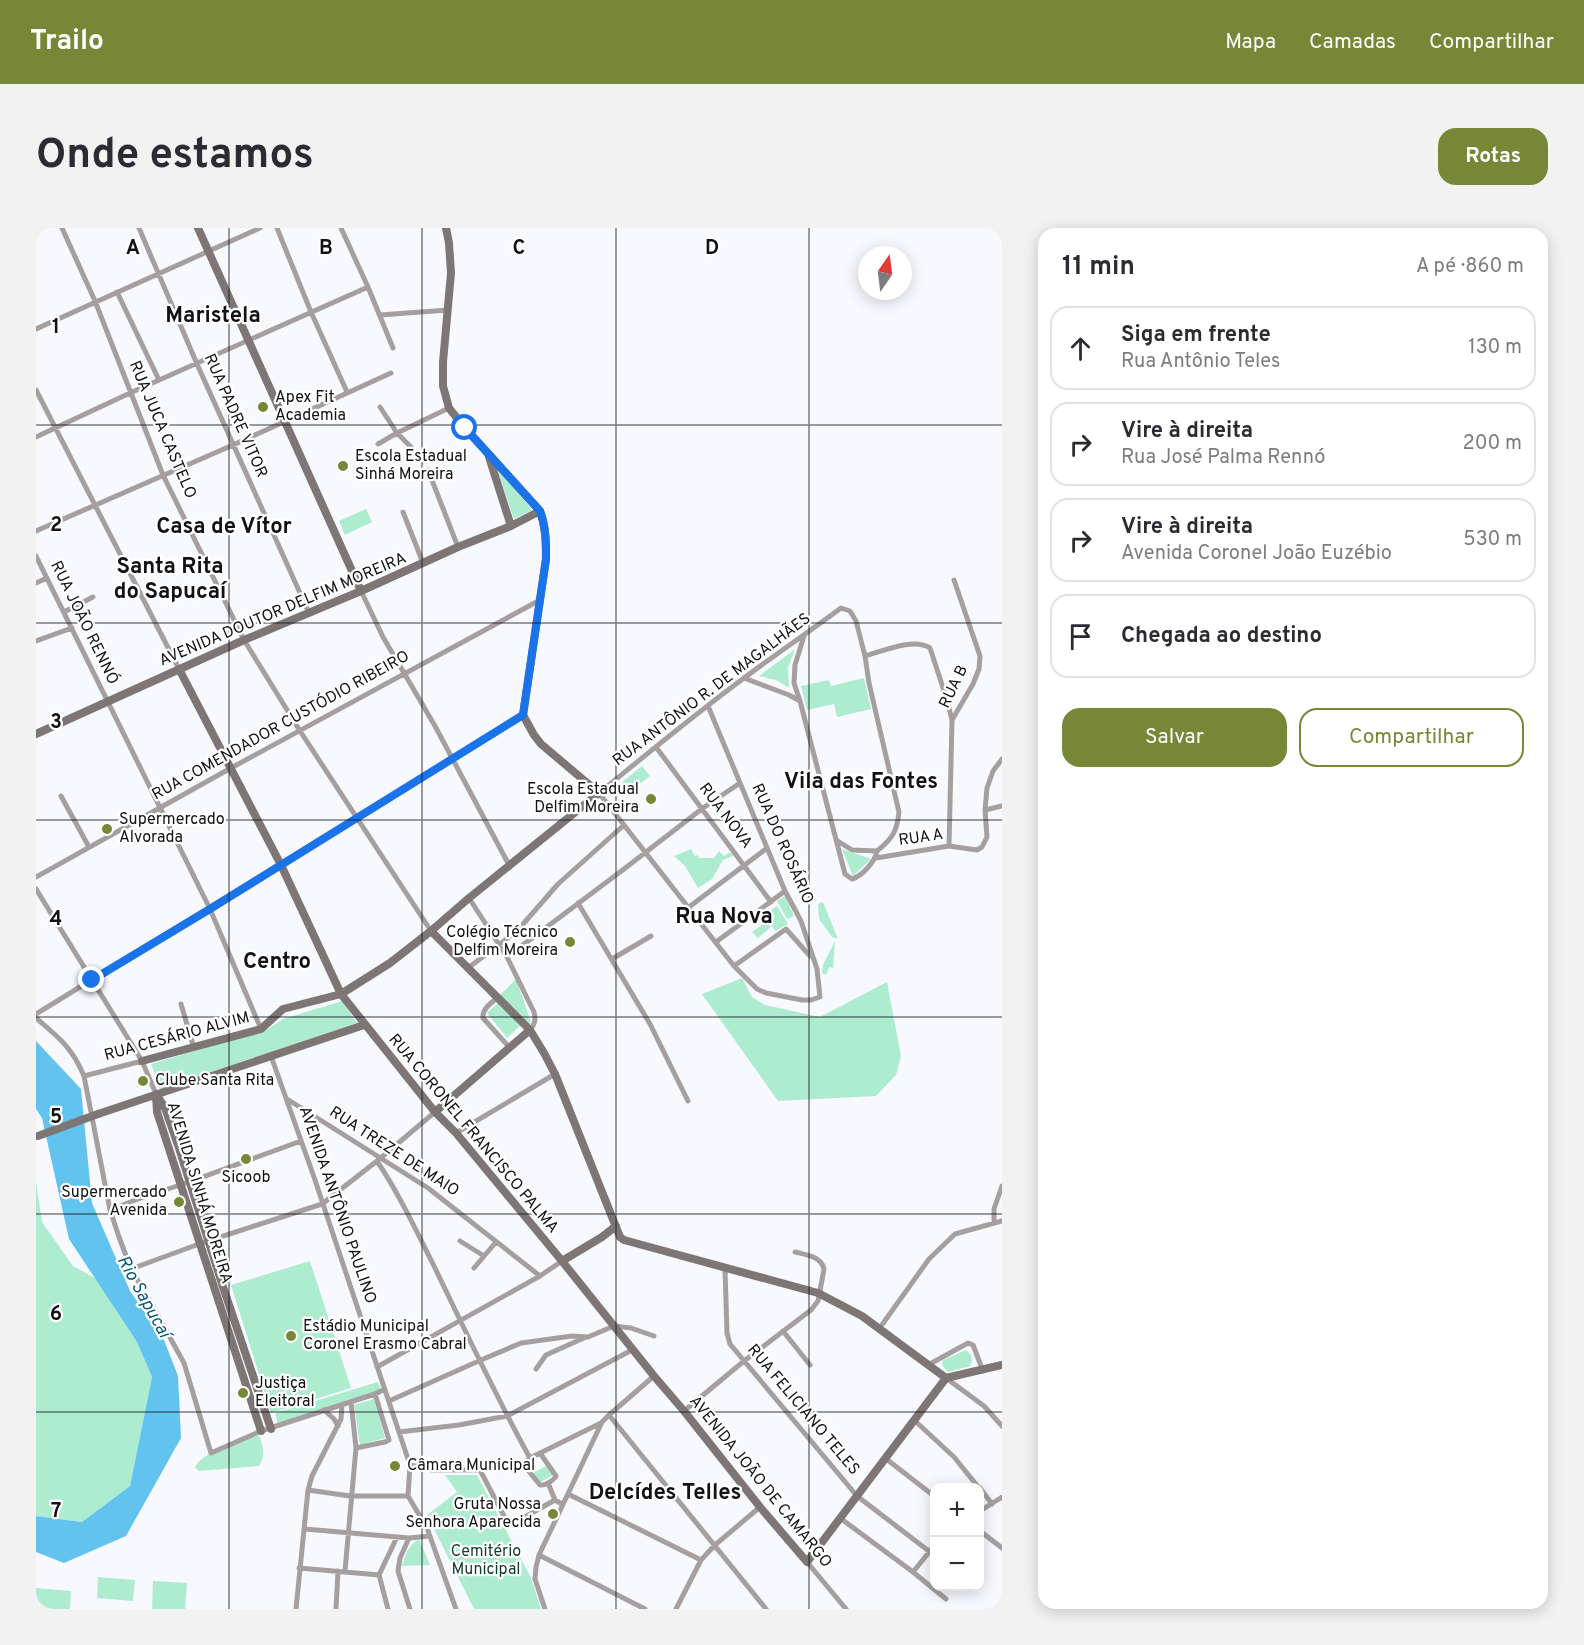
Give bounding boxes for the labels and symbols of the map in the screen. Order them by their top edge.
text: A [126,236,140,262]
text: B [319,236,333,262]
text: C [513,236,525,262]
text: D [705,236,719,262]
north arrow [858,246,912,300]
district label: Maristela [165,303,261,330]
text: 1 [52,315,60,341]
street label: RUA PADRE VITOR [199,351,271,481]
street label: RUA JUCA CASTELO [124,358,200,502]
place label: Apex Fit Academia [275,388,346,426]
marker: Apex Fit Academia [256,400,270,414]
route start [451,414,477,440]
place label: Escola Estadual Sinhá Moreira [355,447,467,485]
marker: Escola Estadual Sinhá Moreira [336,459,350,473]
text: 2 [50,513,62,539]
district label: Casa de Vítor [156,514,292,541]
street label: AVENIDA DOUTOR DELFIM MOREIRA [156,549,410,671]
district label: Santa Rita do Sapucaí [114,554,228,606]
street label: RUA JOÃO RENNÓ [45,557,125,688]
street label: RUA ANTÔNIO R. DE MAGALHÃES [607,607,815,771]
street label: RUA COMENDADOR CUSTÓDIO RIBEIRO [148,645,413,805]
street label: RUA B [935,662,973,712]
text: 3 [50,710,62,736]
district label: Vila das Fontes [784,769,938,796]
street label: RUA NOVA [694,779,756,853]
place label: Escola Estadual Delfim Moreira [527,780,639,818]
street label: RUA DO ROSÁRIO [746,780,819,907]
marker: Escola Estadual Delfim Moreira [644,792,658,806]
place label: Supermercado Alvorada [119,810,225,848]
marker: Supermercado Alvorada [100,822,114,836]
street label: RUA A [897,825,945,851]
district label: Rua Nova [675,904,773,931]
text: 4 [50,907,62,933]
place label: Colégio Técnico Delfim Moreira [446,923,558,961]
marker: Colégio Técnico Delfim Moreira [563,935,577,949]
district label: Centro [243,949,311,976]
route end [78,966,104,992]
street label: RUA CESÁRIO ALVIM [102,1006,252,1066]
street label: RUA CORONEL FRANCISCO PALMA [384,1030,562,1238]
place label: Clube Santa Rita [155,1071,274,1091]
marker: Clube Santa Rita [136,1074,150,1088]
street label: AVENIDA SINHÁ MOREIRA [162,1099,238,1287]
street label: AVENIDA ANTÔNIO PAULINO [294,1103,382,1306]
street label: RUA TREZE DE MAIO [325,1103,463,1201]
text: 5 [50,1105,62,1131]
marker: Sicoob [239,1152,253,1166]
place label: Sicoob [222,1168,270,1188]
place label: Supermercado Avenida [61,1183,167,1221]
marker: Supermercado Avenida [172,1195,186,1209]
water label: Rio Sapucaí [111,1252,177,1346]
text: 6 [50,1302,62,1328]
place label: Estádio Municipal Coronel Erasmo Cabral [303,1317,467,1355]
marker: Estádio Municipal Coronel Erasmo Cabral [284,1329,298,1343]
street label: RUA FELICIANO TELES [742,1341,864,1479]
place label: Justiça Eleitoral [255,1374,315,1412]
marker: Justiça Eleitoral [236,1386,250,1400]
street label: AVENIDA JOÃO DE CAMARGO [684,1390,838,1572]
place label: Câmara Municipal [407,1456,535,1476]
marker: Câmara Municipal [388,1459,402,1473]
district label: Delcídes Telles [589,1480,741,1507]
place label: Gruta Nossa Senhora Aparecida [405,1495,541,1533]
text: 7 [51,1499,61,1525]
marker: Gruta Nossa Senhora Aparecida [546,1507,560,1521]
park label: Cemitério Municipal [451,1542,521,1580]

